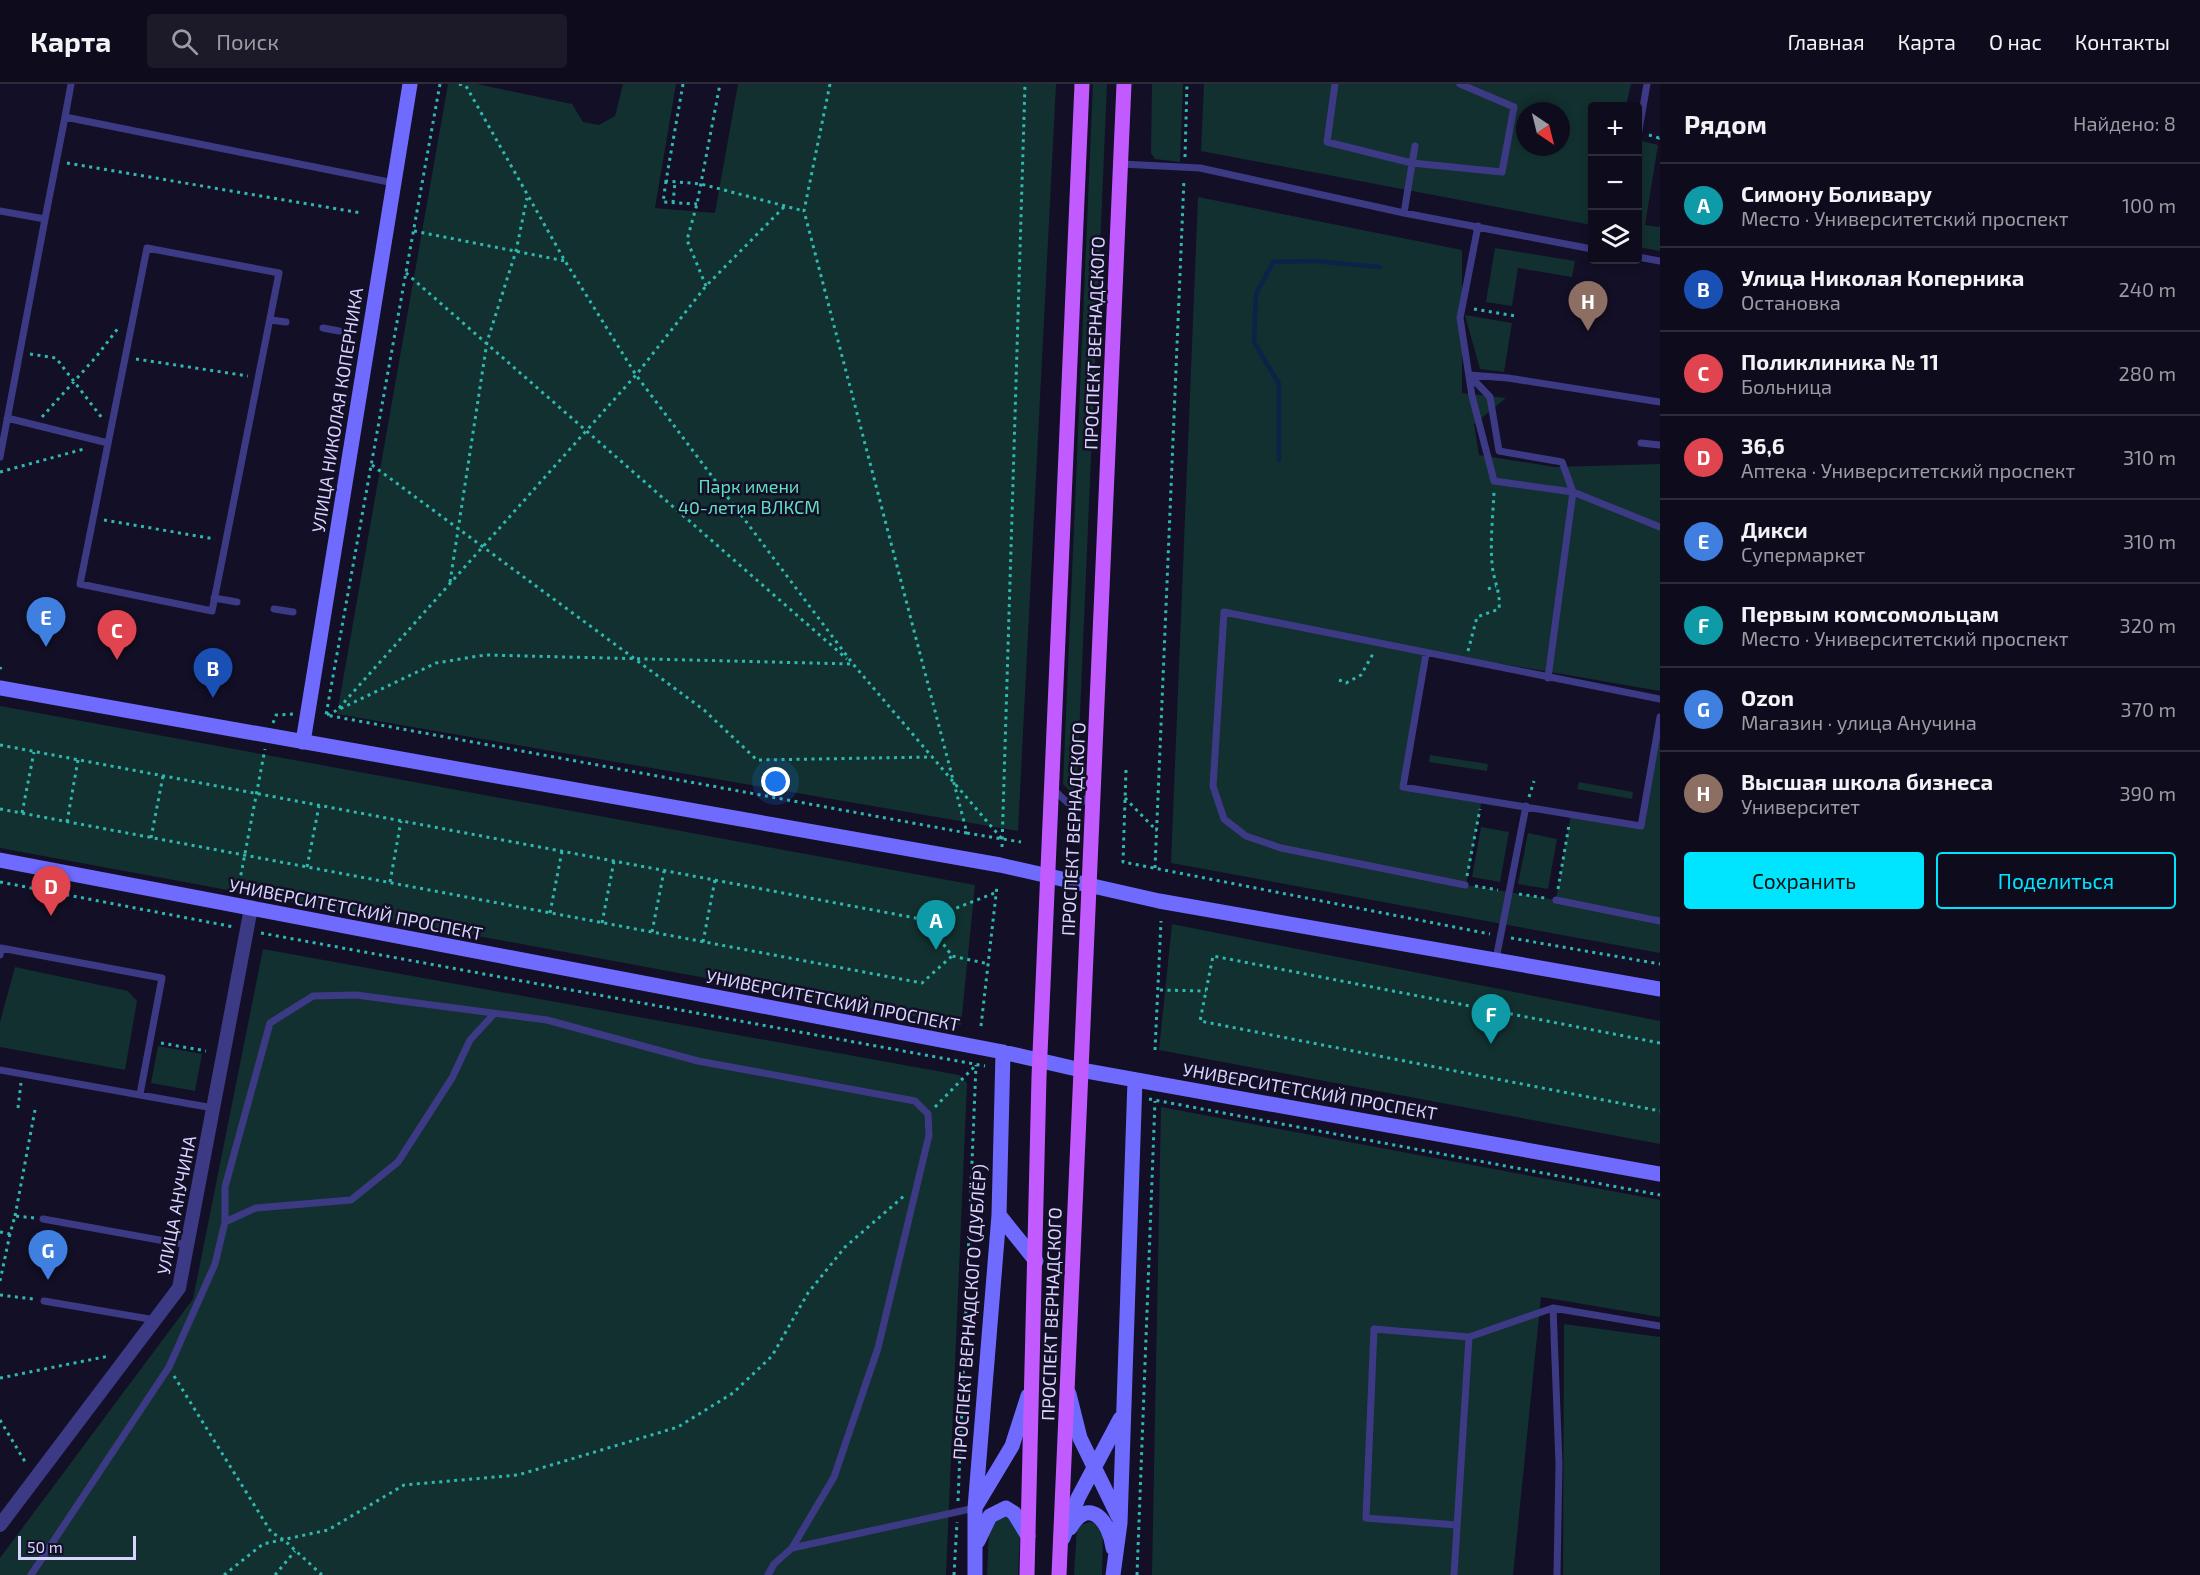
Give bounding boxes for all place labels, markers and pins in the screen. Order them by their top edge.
pin: H [1568,282,1608,331]
pin: E [26,598,66,647]
pin: C [98,610,136,660]
pin: B [194,648,232,698]
pin: D [32,866,70,916]
pin: A [916,900,956,950]
pin: F [1472,994,1510,1044]
pin: G [28,1230,68,1280]

